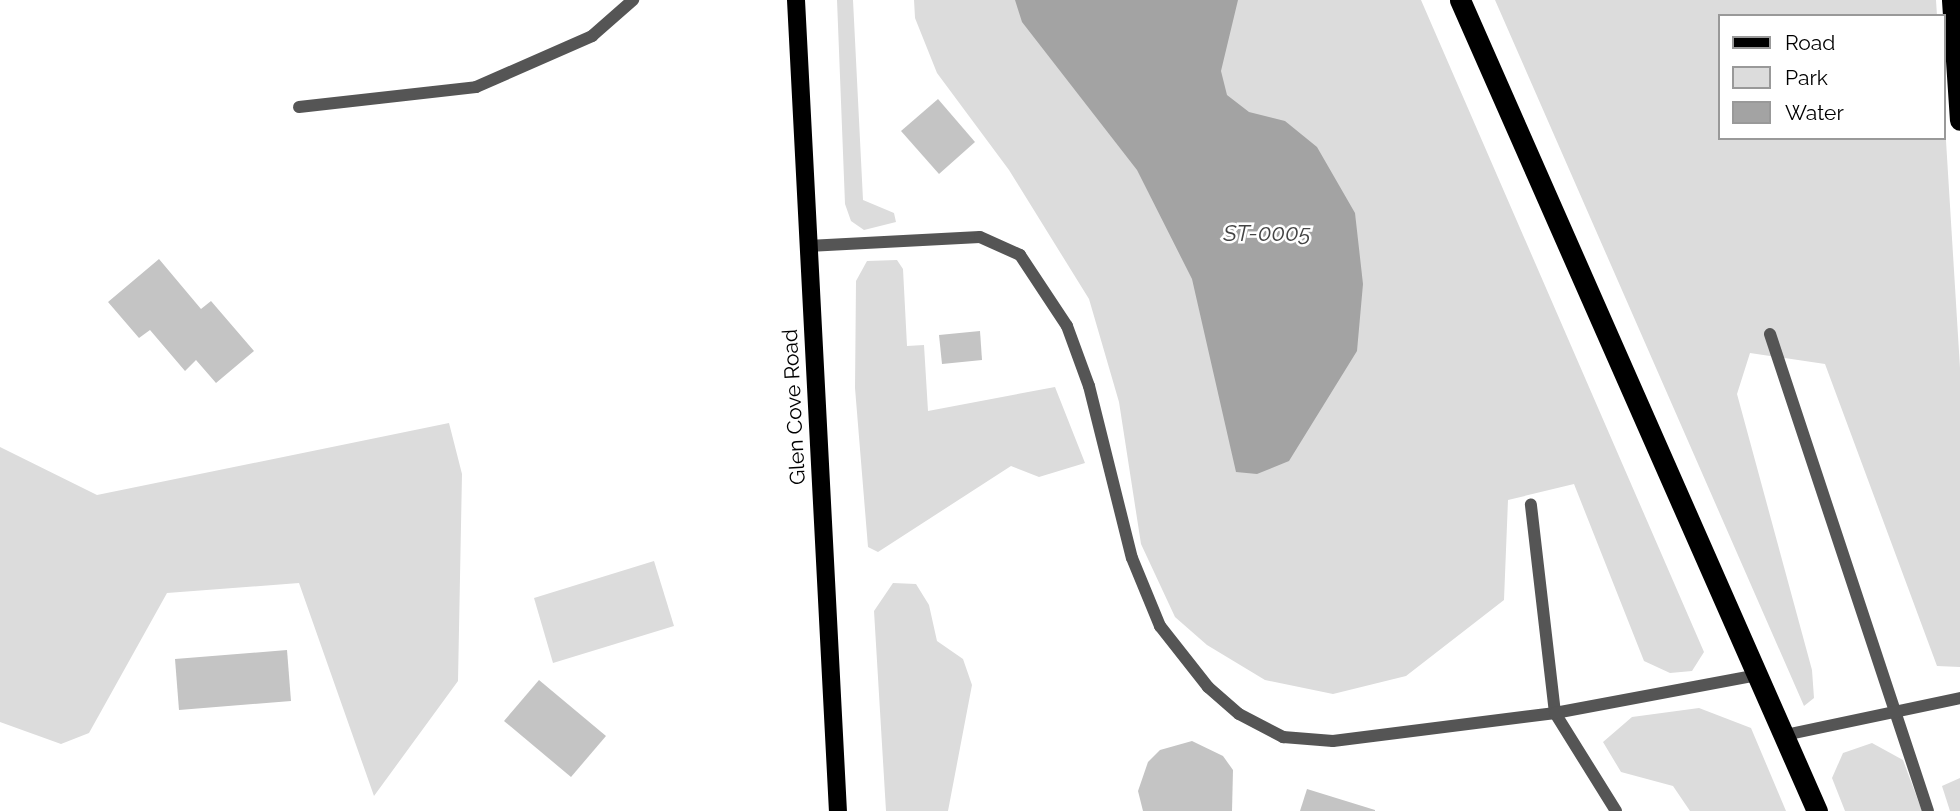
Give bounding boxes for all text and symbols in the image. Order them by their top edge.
legend [1718,14,1946,140]
text: Road [1785,30,1835,55]
text: Park [1785,65,1828,90]
text: Water [1785,100,1844,125]
water label: ST-0005 [1223,219,1311,247]
street label: Glen Cove Road [777,328,811,486]

